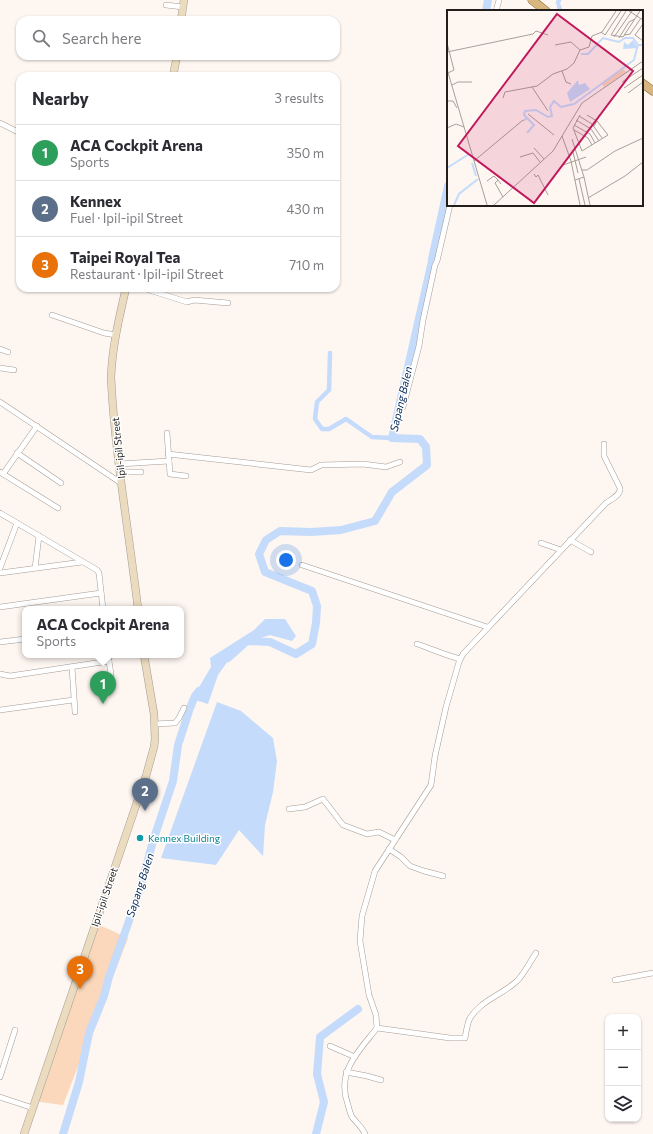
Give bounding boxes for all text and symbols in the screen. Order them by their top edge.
inset map [447,10,643,206]
search box [16,16,340,60]
icon: search [30,27,52,49]
text: Search here [62,29,141,47]
text: Nearby [32,88,89,109]
text: 3 results [275,90,324,106]
text: ACA Cockpit Arena [70,136,203,154]
text: 1 [42,145,48,161]
text: 350 m [287,145,324,161]
text: Sports [70,154,110,170]
text: Kennex [70,192,122,210]
text: 2 [41,201,49,217]
text: 430 m [286,201,324,217]
text: Fuel · Ipil-ipil Street [70,210,183,226]
text: Taipei Royal Tea [70,248,180,266]
text: 3 [41,257,49,273]
text: 710 m [289,257,324,273]
text: Restaurant · Ipil-ipil Street [70,266,223,282]
water label: Sapang Balen [387,365,414,433]
street label: Ipil-ipil Street [109,417,127,479]
your location [276,550,296,570]
popup [22,606,184,658]
text: ACA Cockpit Arena [37,615,169,633]
text: Sports [37,633,76,649]
pin: 1 [90,671,116,704]
pin: 2 [132,778,158,811]
place label: Kennex Building [148,832,221,844]
marker: Kennex Building [135,833,145,843]
water label: Sapang Balen [123,851,156,919]
street label: Ipil-ipil Street [88,866,120,928]
pin: 3 [67,956,93,989]
map controls [605,1014,641,1122]
button: + [605,1014,641,1050]
button: − [605,1050,641,1086]
button: layers [605,1086,641,1122]

